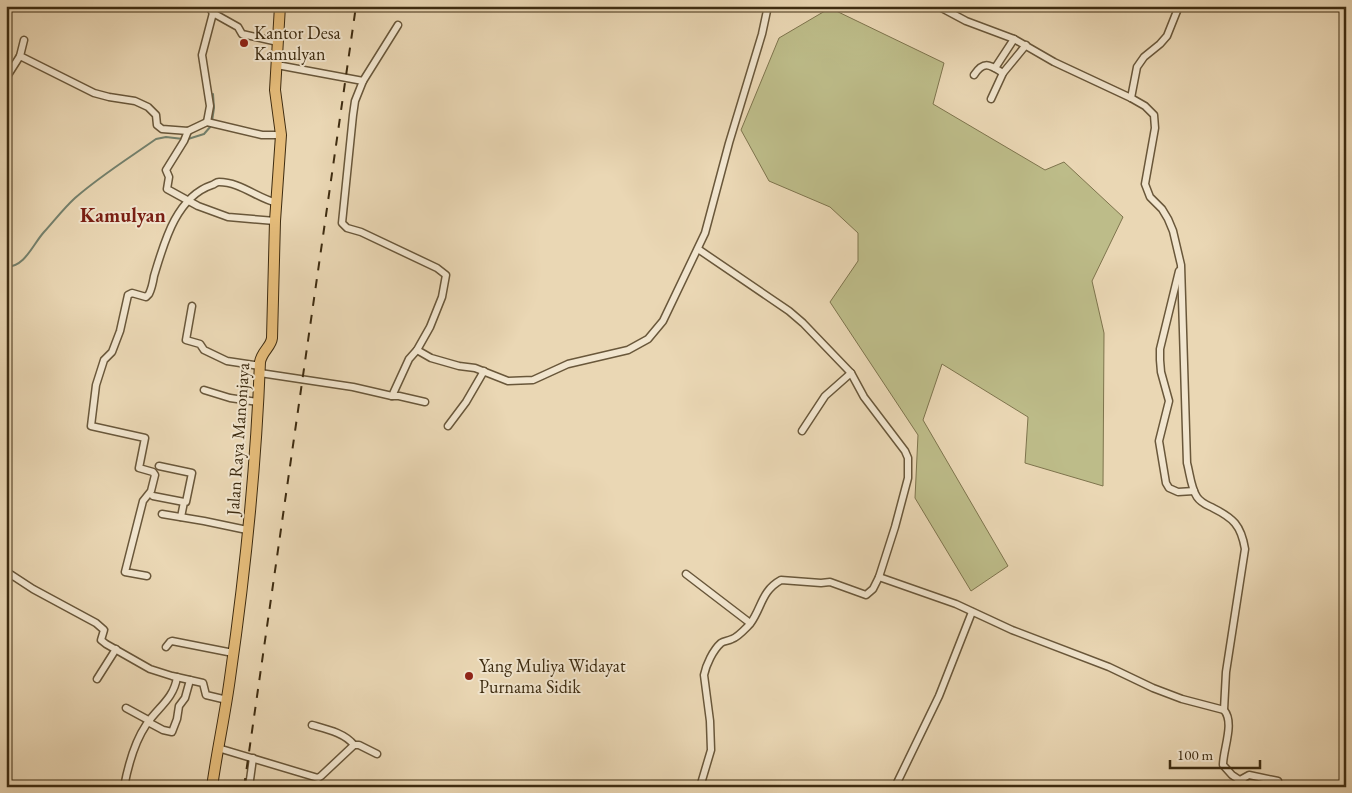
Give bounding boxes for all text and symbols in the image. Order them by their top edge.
place label: Kantor Desa Kamulyan [254,21,342,65]
marker: Kantor Desa Kamulyan [238,37,250,49]
district label: Kamulyan [80,202,166,228]
street label: Jalan Raya Manonjaya [221,361,254,518]
place label: Yang Muliya Widayat Purnama Sidik [479,654,626,698]
marker: Yang Muliya Widayat Purnama Sidik [463,670,475,682]
scale bar [1170,738,1260,770]
text: 100 m [1177,745,1214,764]

